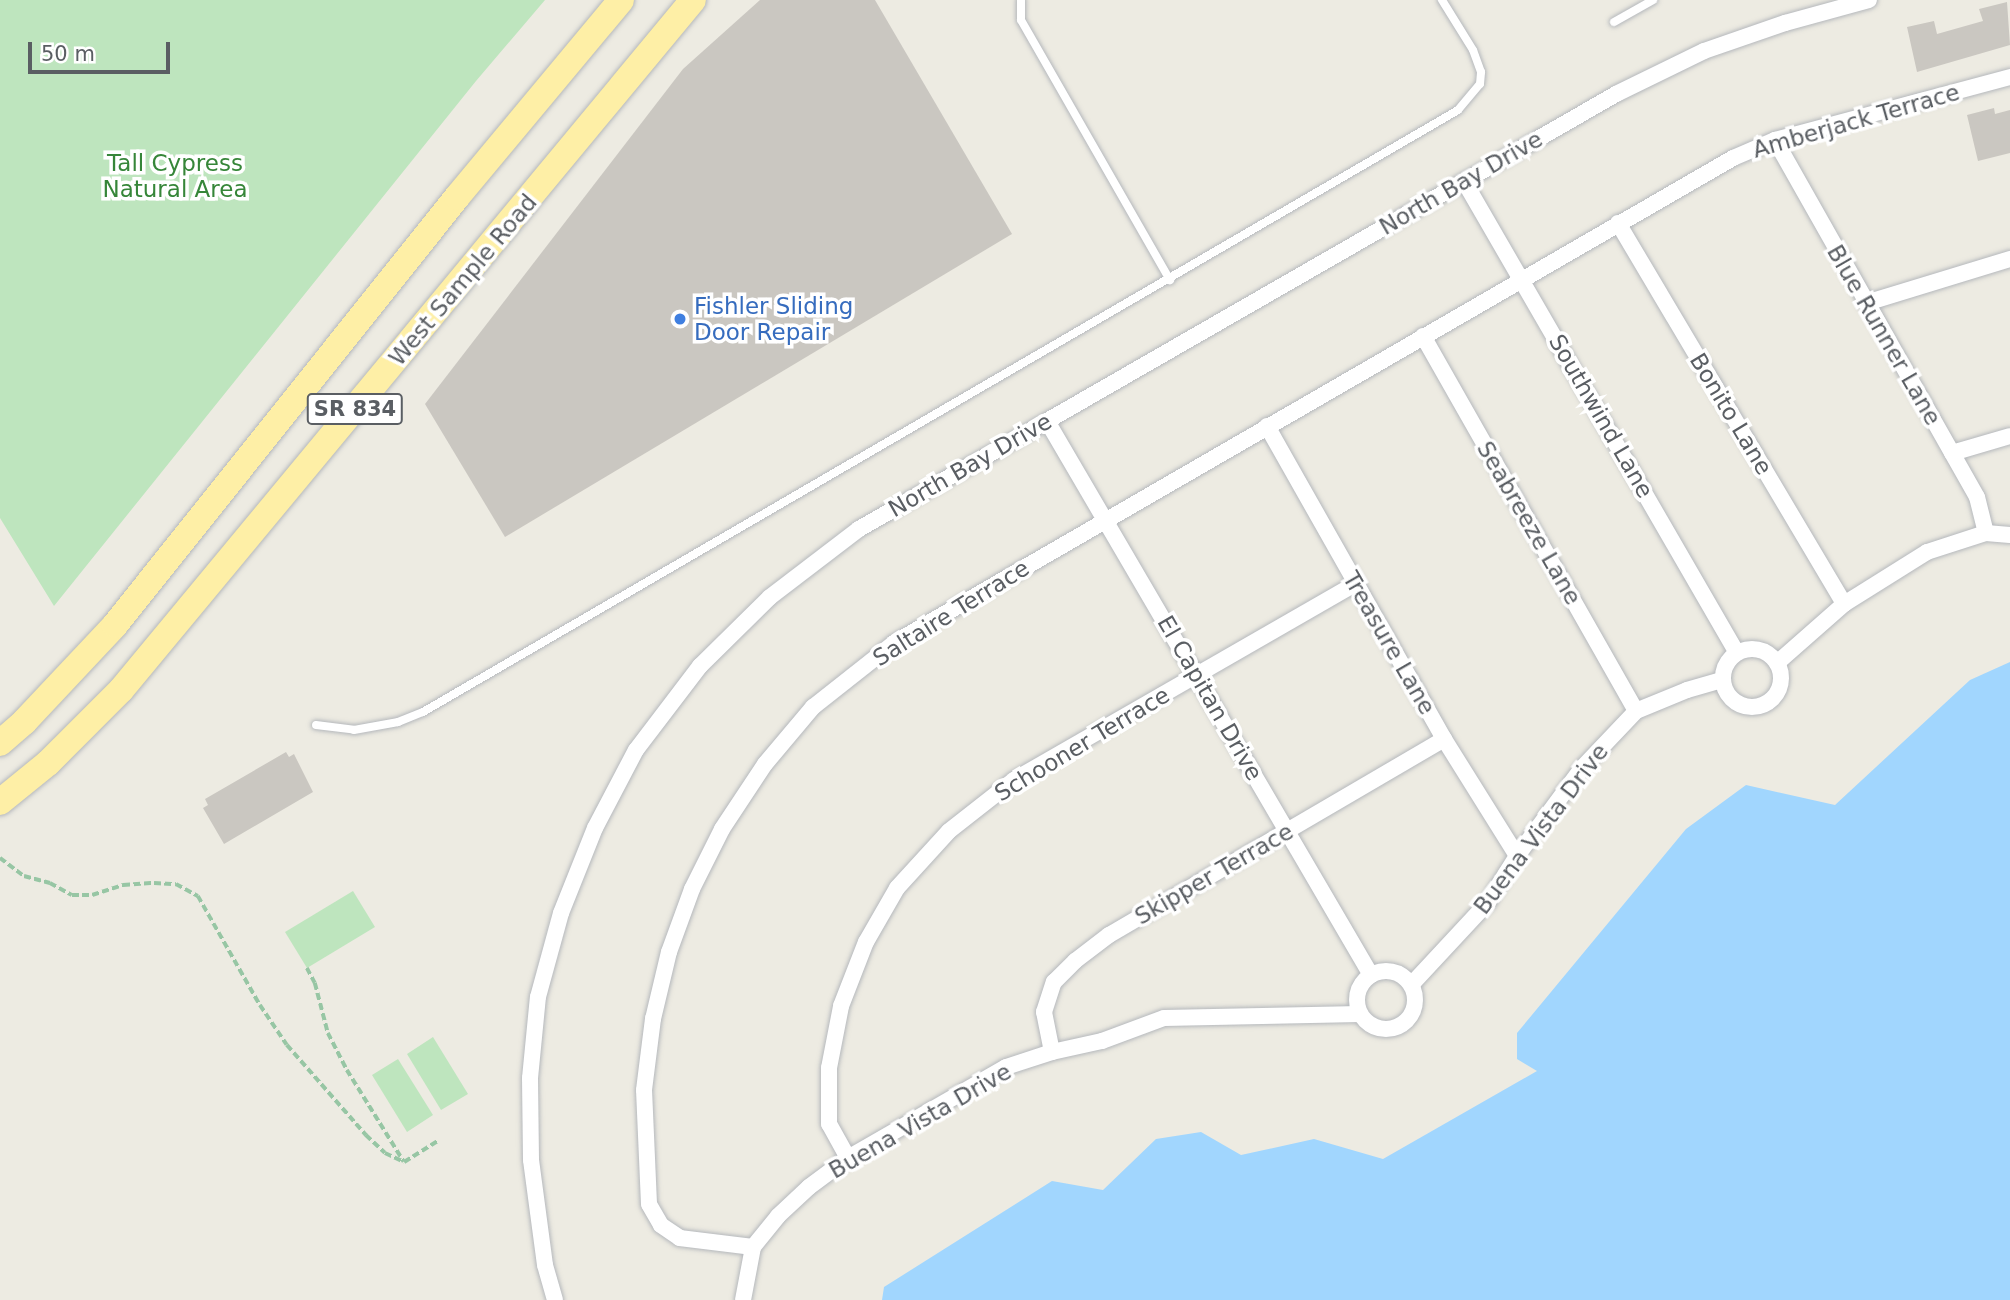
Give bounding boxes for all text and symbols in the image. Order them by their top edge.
scale bar [32,28,173,72]
text: 50 m [41,42,95,66]
street label: Amberjack Terrace [1749,78,1963,164]
street label: North Bay Drive [1375,125,1547,241]
park label: Tall Cypress Natural Area [102,149,248,203]
street label: West Sample Road [383,189,543,371]
street label: Blue Runner Lane [1821,240,1947,430]
place label: Fishler Sliding Door Repair [694,292,853,346]
marker: Fishler Sliding Door Repair [672,311,688,327]
street label: Southwind Lane [1543,329,1659,503]
street label: Bonito Lane [1684,348,1778,480]
road number: SR 834 [306,392,404,426]
street label: North Bay Drive [884,407,1056,523]
street label: Seabreeze Lane [1471,436,1587,610]
street label: Saltaire Terrace [868,554,1034,672]
street label: Treasure Lane [1337,567,1441,719]
street label: El Capitan Drive [1152,611,1268,785]
street label: Schooner Terrace [990,681,1174,807]
street label: Buena Vista Drive [1468,739,1614,919]
street label: Skipper Terrace [1130,818,1298,930]
street label: Buena Vista Drive [824,1058,1016,1184]

